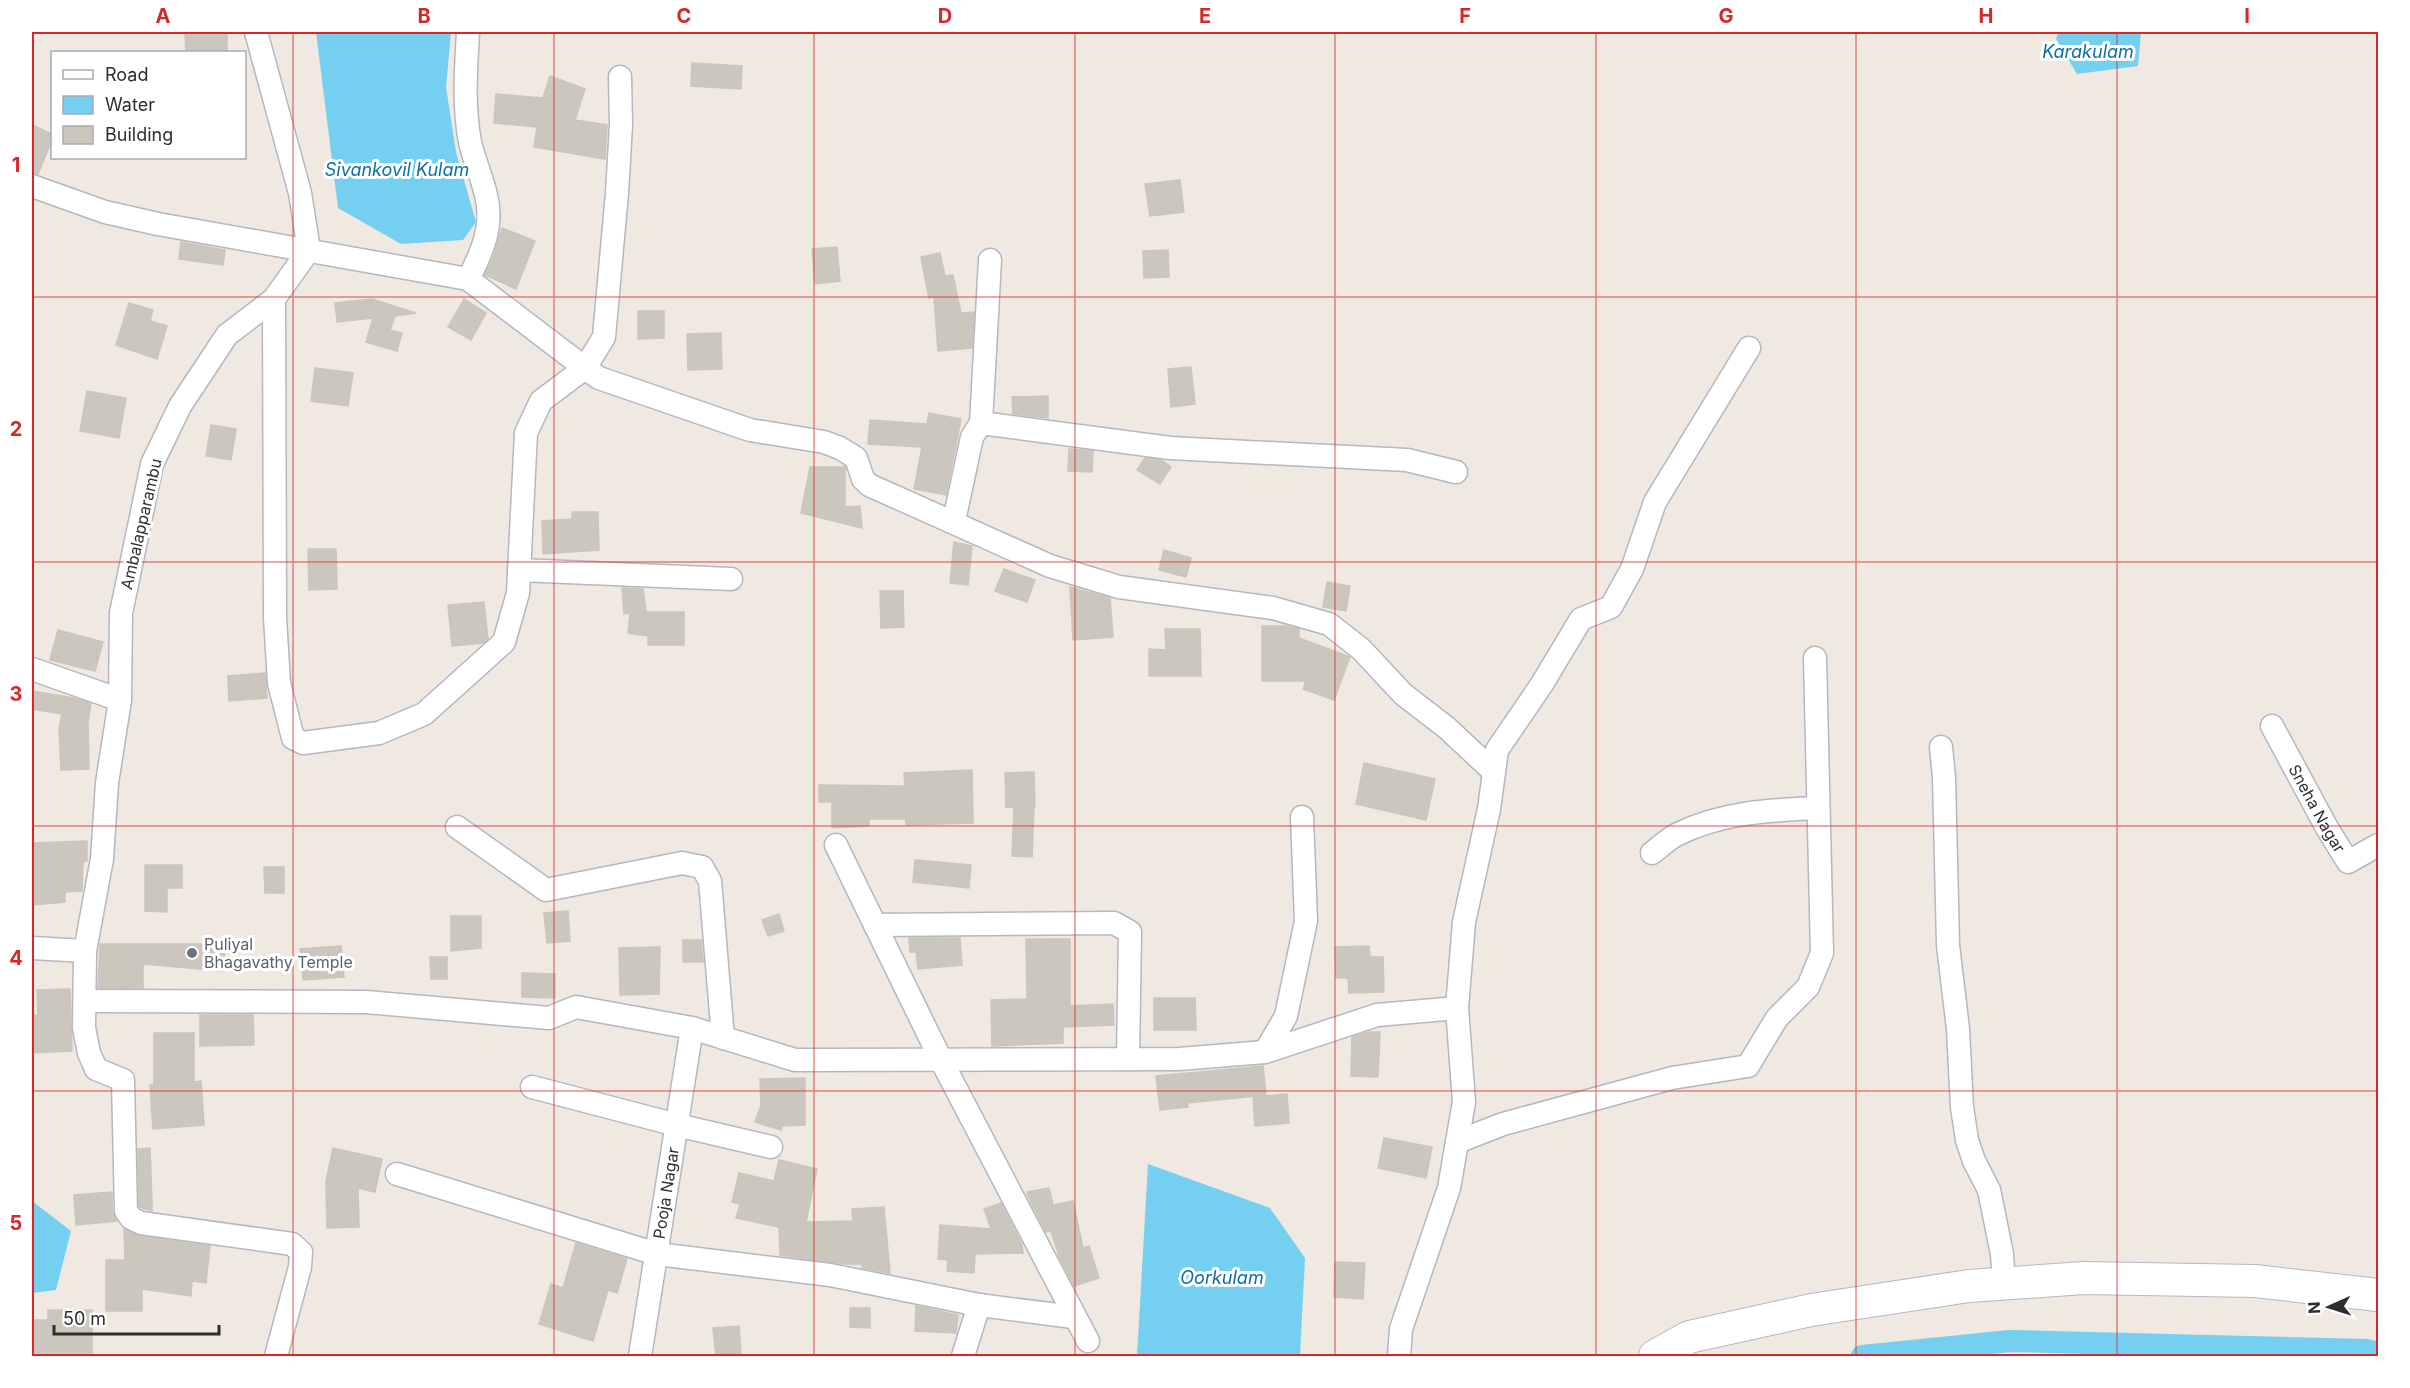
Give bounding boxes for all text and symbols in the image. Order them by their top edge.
text: A [156,4,171,28]
text: B [417,4,431,28]
text: C [677,4,691,28]
text: D [938,4,952,28]
text: E [1199,4,1211,28]
text: F [1459,4,1471,28]
text: G [1718,4,1734,28]
text: H [1979,4,1993,28]
text: I [2244,4,2250,28]
water label: Karakulam [2042,41,2134,62]
legend [51,51,246,159]
text: Road [105,64,148,85]
text: Water [105,94,155,115]
text: Building [105,124,173,145]
text: 1 [12,153,20,177]
water label: Sivankovil Kulam [325,159,469,180]
text: 2 [10,417,22,441]
street label: Ambalapparambu [116,457,166,591]
text: 3 [10,682,22,706]
street label: Sneha Nagar [2285,761,2350,856]
place label: Puliyal Bhagavathy Temple [204,934,353,972]
text: 4 [9,946,23,970]
marker: Puliyal Bhagavathy Temple [185,946,199,960]
street label: Pooja Nagar [649,1146,683,1240]
text: 5 [10,1211,22,1235]
water label: Oorkulam [1180,1267,1264,1288]
north arrow [2299,1277,2359,1337]
scale bar [54,1298,219,1336]
text: N [2304,1301,2324,1314]
text: 50 m [63,1308,106,1329]

